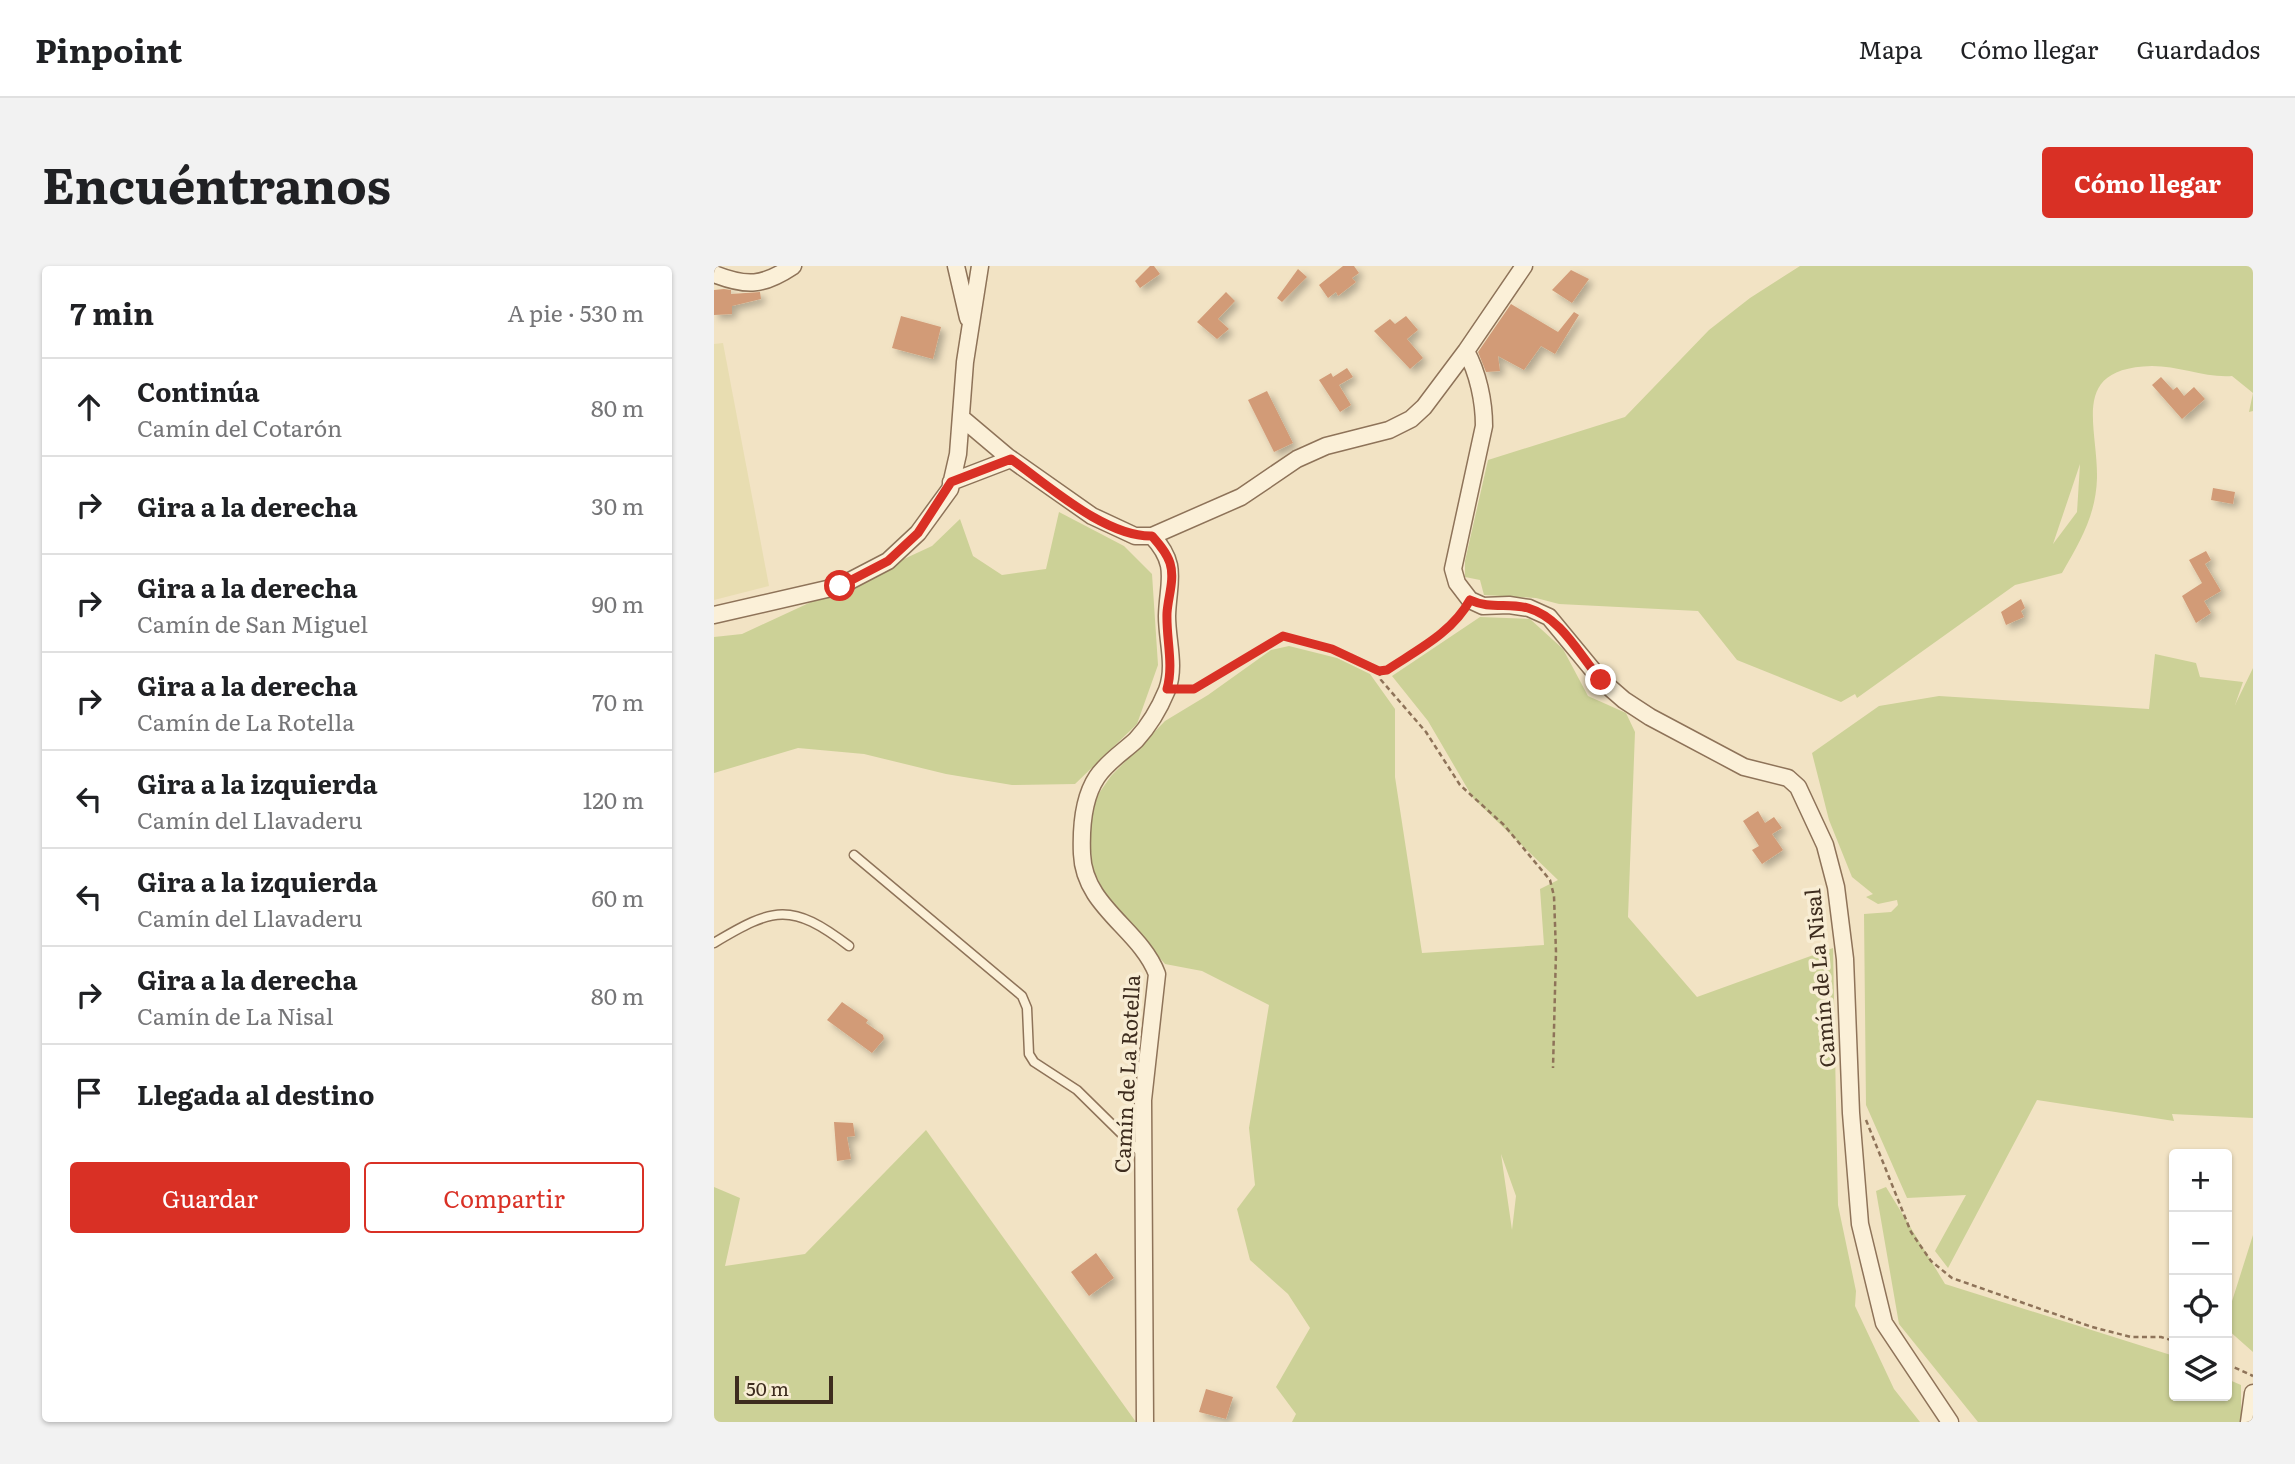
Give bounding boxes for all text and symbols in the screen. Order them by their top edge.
text: Pinpoint [35,24,182,73]
text: Mapa [1858,31,1922,66]
text: Cómo llegar [1960,31,2098,66]
text: Guardados [2136,31,2260,66]
text: Encuéntranos [42,146,391,219]
button: Cómo llegar [2042,147,2253,218]
text: 7 min [70,290,154,334]
text: A pie · 530 m [507,295,644,329]
text: Continúa [137,371,260,410]
icon: ahead [70,388,108,426]
text: 80 m [591,390,644,424]
text: Camín del Cotarón [137,410,342,444]
icon: right [70,486,108,524]
text: Gira a la derecha [137,486,357,525]
text: 30 m [591,488,644,522]
text: Gira a la derecha [137,567,357,606]
route start [824,570,855,601]
icon: right [70,584,108,622]
text: 90 m [592,586,644,620]
text: Camín de San Miguel [137,606,368,640]
route end [1585,664,1616,695]
text: Gira a la derecha [137,665,357,704]
icon: right [70,682,108,720]
text: 70 m [592,684,644,718]
text: Camín de La Rotella [137,704,355,738]
text: Gira a la izquierda [137,763,378,802]
icon: left [70,780,108,818]
text: 120 m [583,782,644,816]
text: Camín del Llavaderu [137,802,362,836]
text: Gira a la izquierda [137,861,378,900]
icon: left [70,878,108,916]
text: 60 m [591,880,644,914]
street label: Camín de La Nisal [1795,887,1842,1069]
text: Camín del Llavaderu [137,900,362,934]
text: Gira a la derecha [137,959,357,998]
street label: Camín de La Rotella [1105,973,1146,1174]
icon: right [70,976,108,1014]
text: 80 m [591,978,644,1012]
text: Camín de La Nisal [137,998,334,1032]
icon: arrive [70,1074,108,1112]
text: Llegada al destino [137,1074,374,1113]
map controls [2169,1149,2232,1401]
button: + [2169,1149,2232,1212]
button: Guardar [70,1162,350,1233]
button: Compartir [364,1162,644,1233]
button: − [2169,1212,2232,1275]
button: locate [2169,1275,2232,1338]
button: layers [2169,1338,2232,1401]
scale bar [735,1373,833,1405]
text: 50 m [746,1374,789,1402]

